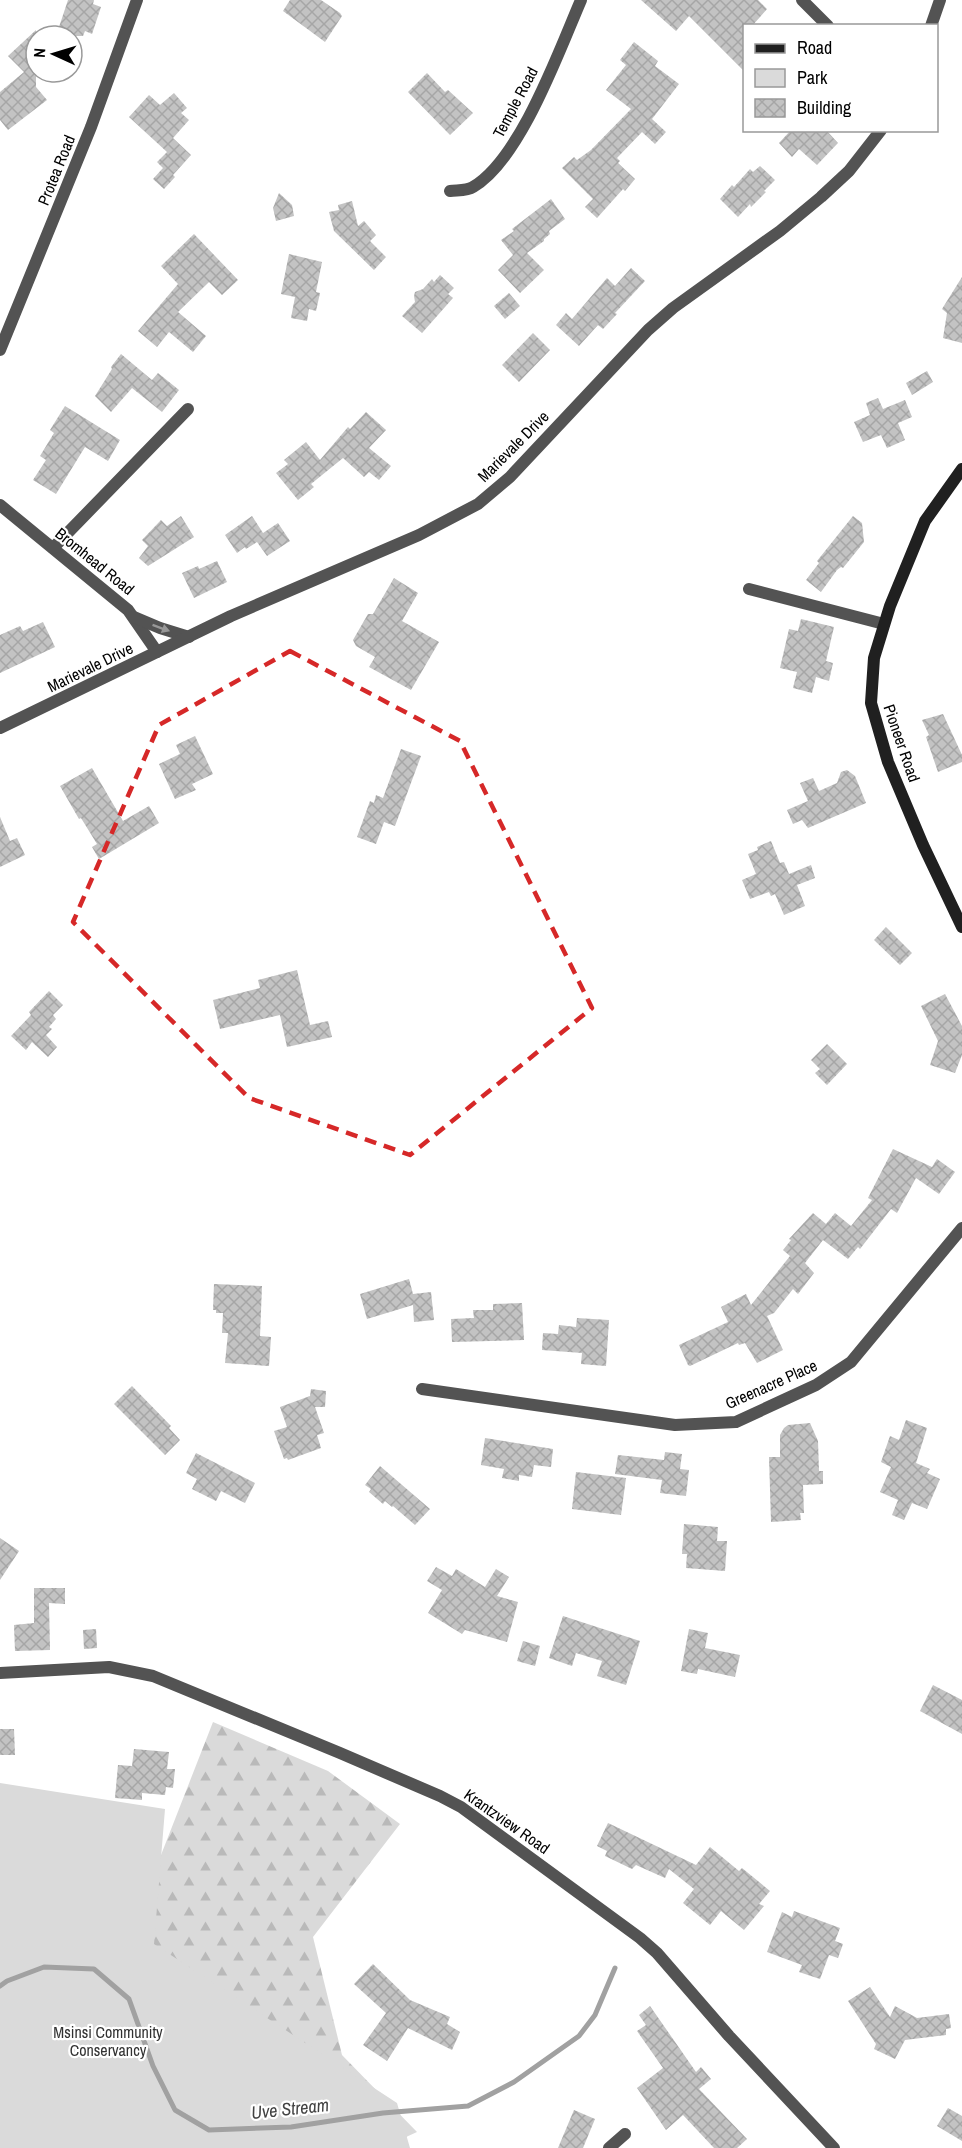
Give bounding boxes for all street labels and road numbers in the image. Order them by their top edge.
street label: Temple Road [487,63,543,141]
street label: Protea Road [32,132,80,208]
street label: Marievale Drive [472,405,554,487]
street label: Bromhead Road [51,522,139,600]
street label: Marievale Drive [44,637,136,697]
street label: Pioneer Road [878,701,926,785]
street label: Greenacre Place [722,1354,820,1414]
street label: Krantzview Road [460,1783,554,1859]

